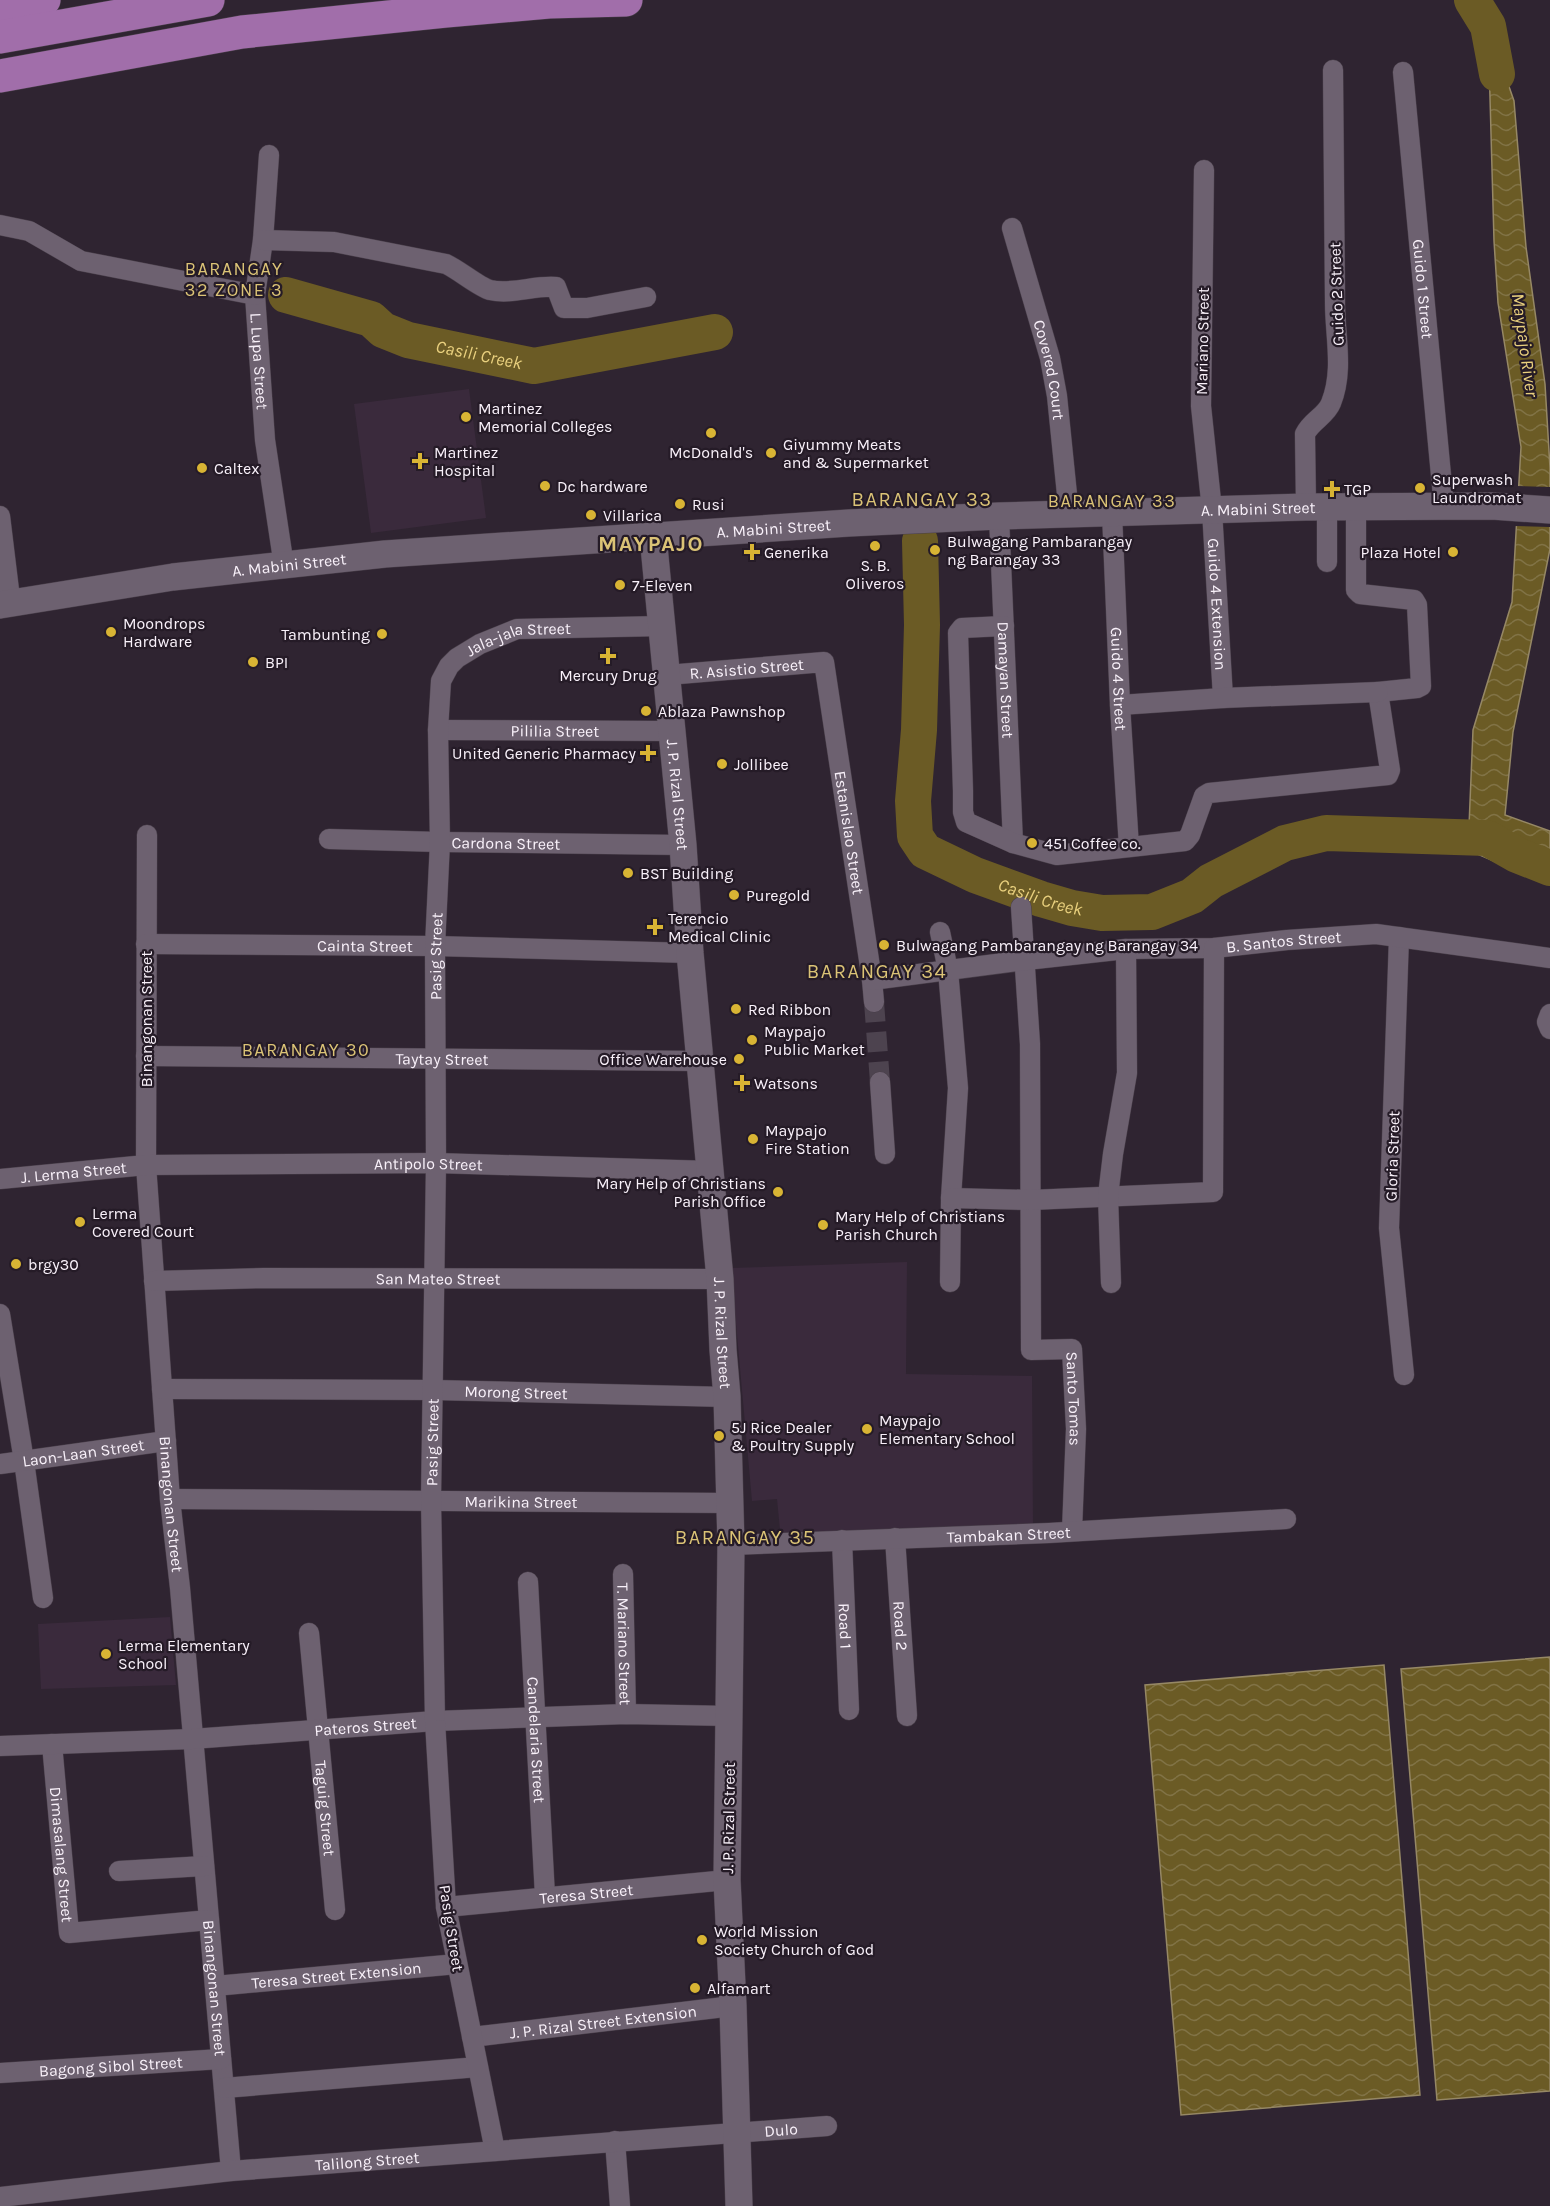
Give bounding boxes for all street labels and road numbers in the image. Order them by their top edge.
street label: Guido 1 Street [1409,238,1437,340]
street label: Guido 2 Street [1325,242,1348,346]
street label: Mariano Street [1192,287,1213,395]
street label: L. Lupa Street [246,312,272,410]
street label: Covered Court [1029,318,1068,421]
street label: A. Mabini Street [1201,498,1316,520]
street label: A. Mabini Street [716,515,832,542]
street label: Guido 4 Extension [1204,538,1230,671]
street label: A. Mabini Street [231,549,347,581]
street label: Jala-jala Street [462,619,571,660]
street label: Damayan Street [994,621,1018,739]
street label: Guido 4 Street [1107,627,1131,731]
street label: R. Asistio Street [689,655,805,683]
street label: Pililia Street [511,721,599,741]
street label: J. P. Rizal Street [663,738,692,851]
street label: Estanislao Street [831,769,868,896]
street label: Cardona Street [451,833,561,853]
street label: Pasig Street [426,912,447,1000]
street label: B. Santos Street [1225,927,1342,957]
street label: Cainta Street [317,936,413,956]
street label: Binangonan Street [137,951,156,1087]
street label: Taytay Street [395,1049,489,1069]
street label: Gloria Street [1381,1110,1404,1202]
street label: Antipolo Street [374,1154,483,1174]
street label: J. Lerma Street [20,1158,127,1187]
street label: San Mateo Street [375,1269,501,1289]
street label: J. P. Rizal Street [710,1277,735,1390]
street label: Santo Tomas [1062,1351,1085,1446]
street label: Morong Street [464,1382,568,1403]
street label: Pasig Street [422,1398,443,1486]
street label: Laon-Laan Street [21,1435,145,1471]
street label: Binangonan Street [156,1435,187,1573]
street label: Marikina Street [464,1492,578,1512]
street label: Tambakan Street [947,1523,1071,1547]
street label: T. Mariano Street [613,1582,635,1706]
street label: Road 2 [889,1600,912,1651]
street label: Road 1 [835,1603,855,1649]
street label: Candelaria Street [523,1676,549,1803]
street label: Pateros Street [314,1713,417,1740]
street label: Taguig Street [311,1760,339,1857]
street label: J. P. Rizal Street [718,1762,739,1874]
street label: Dimasalang Street [46,1786,77,1923]
street label: Teresa Street [539,1880,634,1908]
street label: Pasig Street [435,1883,468,1973]
street label: Binangonan Street [199,1919,230,2057]
street label: Teresa Street Extension [251,1958,422,1993]
street label: J. P. Rizal Street Extension [508,2001,698,2042]
street label: Bagong Sibol Street [38,2052,183,2081]
street label: Dulo [764,2119,798,2141]
street label: Talilong Street [314,2148,420,2175]

